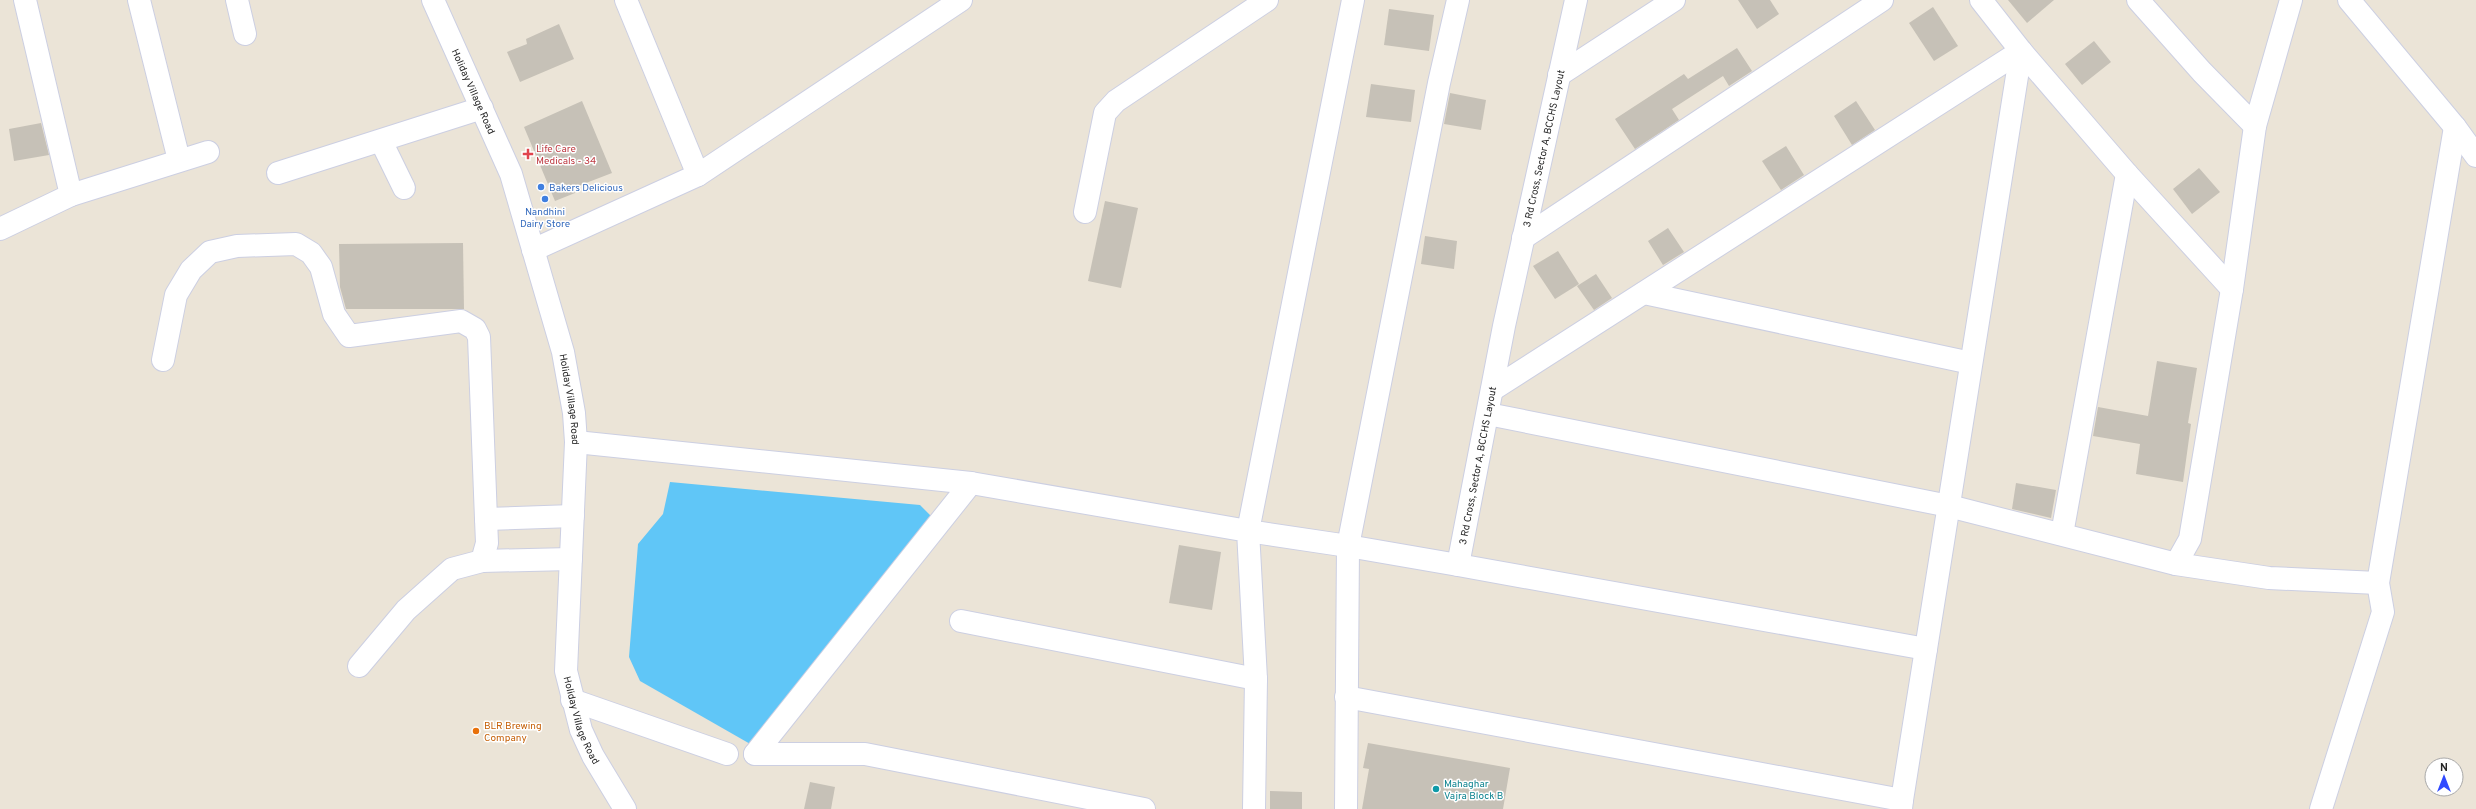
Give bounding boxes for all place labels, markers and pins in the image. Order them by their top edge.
place label: Life Care Medicals - 34 [536,143,596,168]
marker: Life Care Medicals - 34 [523,149,533,159]
marker: Bakers Delicious [536,182,546,192]
place label: Bakers Delicious [549,182,623,195]
marker: Nandhini Dairy Store [540,194,550,204]
place label: Nandhini Dairy Store [520,206,570,231]
place label: BLR Brewing Company [484,720,542,745]
marker: BLR Brewing Company [471,726,481,736]
place label: Mahaghar Vajra Block B [1444,778,1503,803]
marker: Mahaghar Vajra Block B [1431,784,1441,794]

